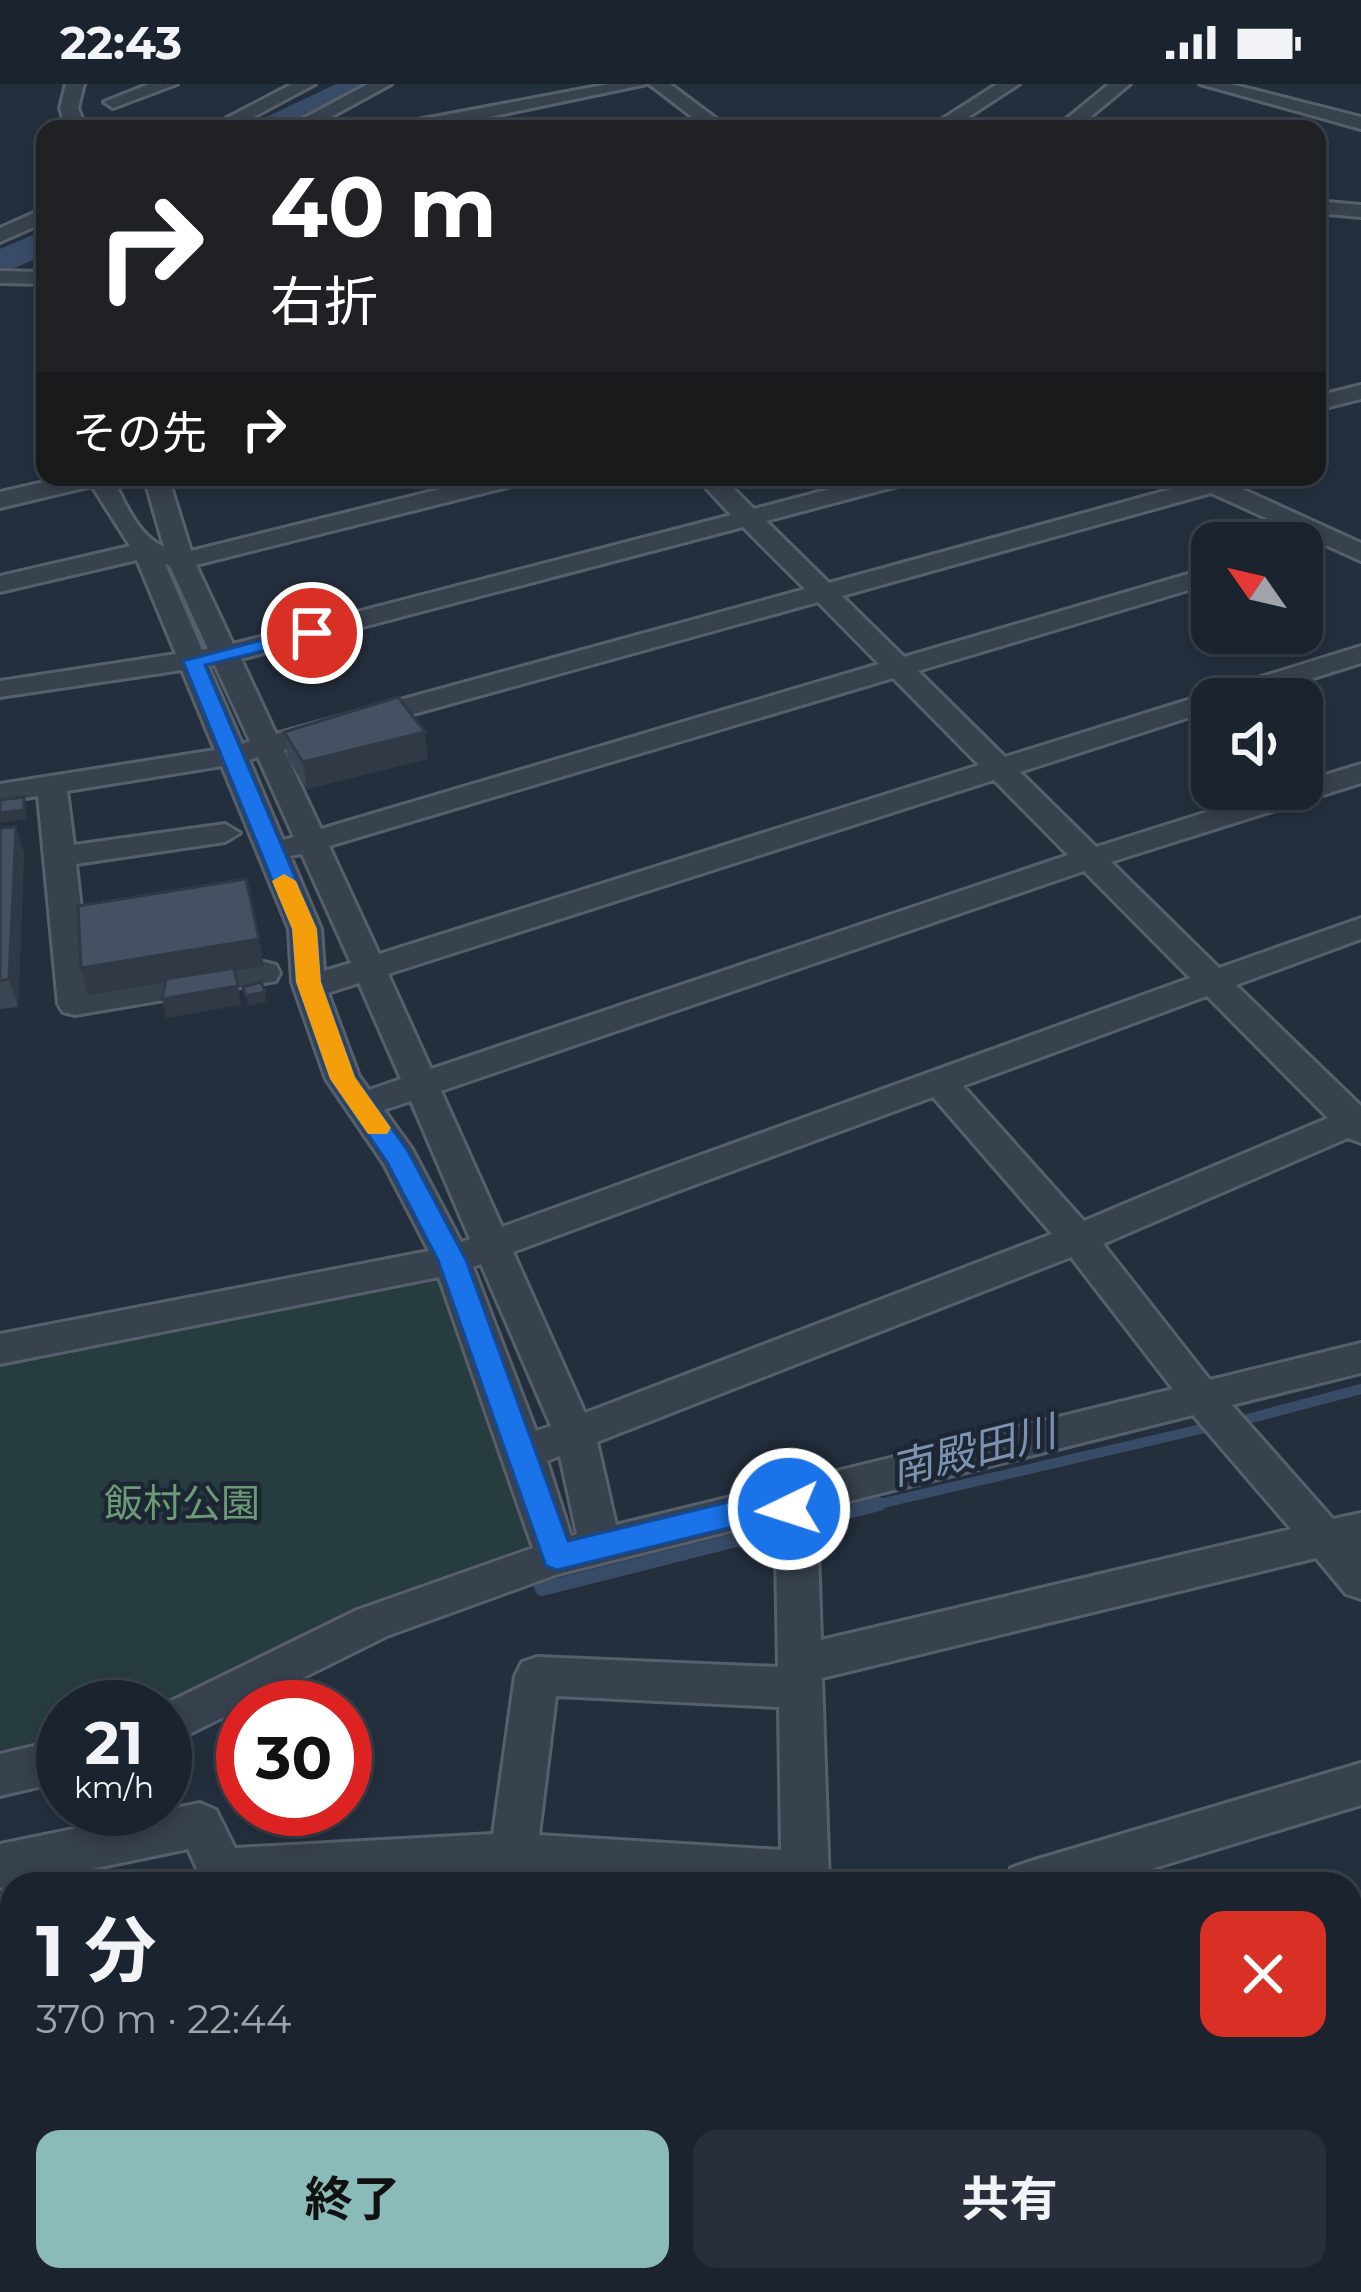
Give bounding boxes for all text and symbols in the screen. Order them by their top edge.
text: 22:43 [60,15,182,70]
text: 40 m [270,156,497,258]
icon: right [72,168,228,324]
text: 右折 [270,269,378,335]
icon: right [231,396,297,462]
text: その先 [72,405,207,460]
north arrow [1191,522,1323,654]
map controls [1191,522,1323,810]
pin [261,582,363,684]
icon: arrive [279,600,345,666]
button: sound [1191,678,1323,810]
water label: 南殿田川 [885,1403,1065,1496]
position arrow [726,1446,852,1572]
park label: 飯村公園 [104,1479,260,1527]
speed limit sign: 30 [216,1680,372,1836]
text: 21 [85,1706,143,1779]
text: km/h [74,1769,154,1806]
text: 1 分 [36,1906,157,1994]
button: close [1200,1911,1326,2037]
text: 370 m · 22:44 [36,1995,292,2043]
button: 終了 [36,2130,669,2268]
button: 共有 [693,2130,1326,2268]

